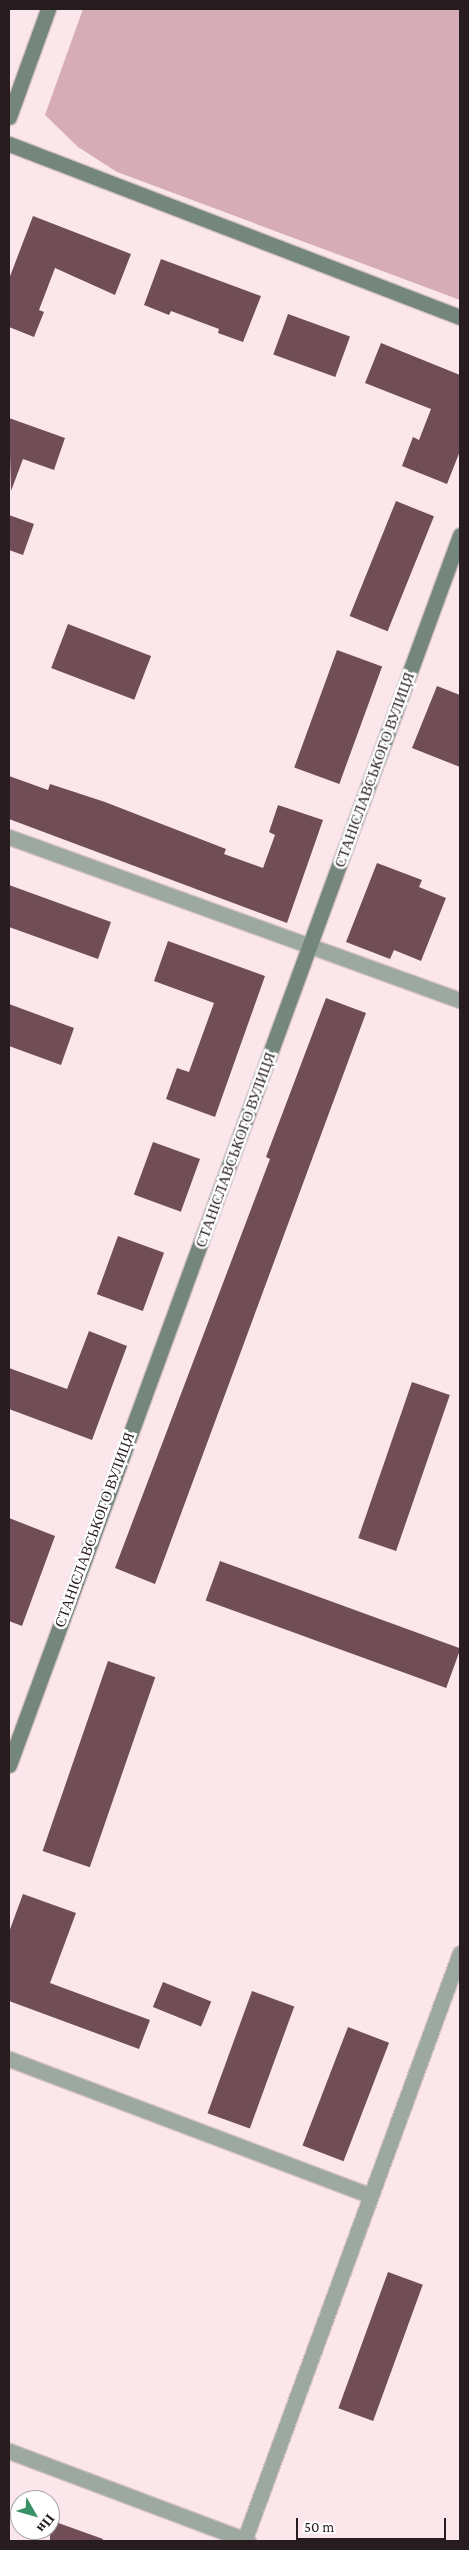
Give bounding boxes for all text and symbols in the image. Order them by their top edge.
street label: СТАНІСЛАВСЬКОГО ВУЛИЦЯ [331,670,419,870]
street label: СТАНІСЛАВСЬКОГО ВУЛИЦЯ [192,1050,280,1250]
street label: СТАНІСЛАВСЬКОГО ВУЛИЦЯ [51,1430,139,1630]
north arrow [10,2490,60,2540]
scale bar [299,2508,449,2540]
text: Пн [34,2511,58,2536]
text: 50 m [304,2519,334,2535]

